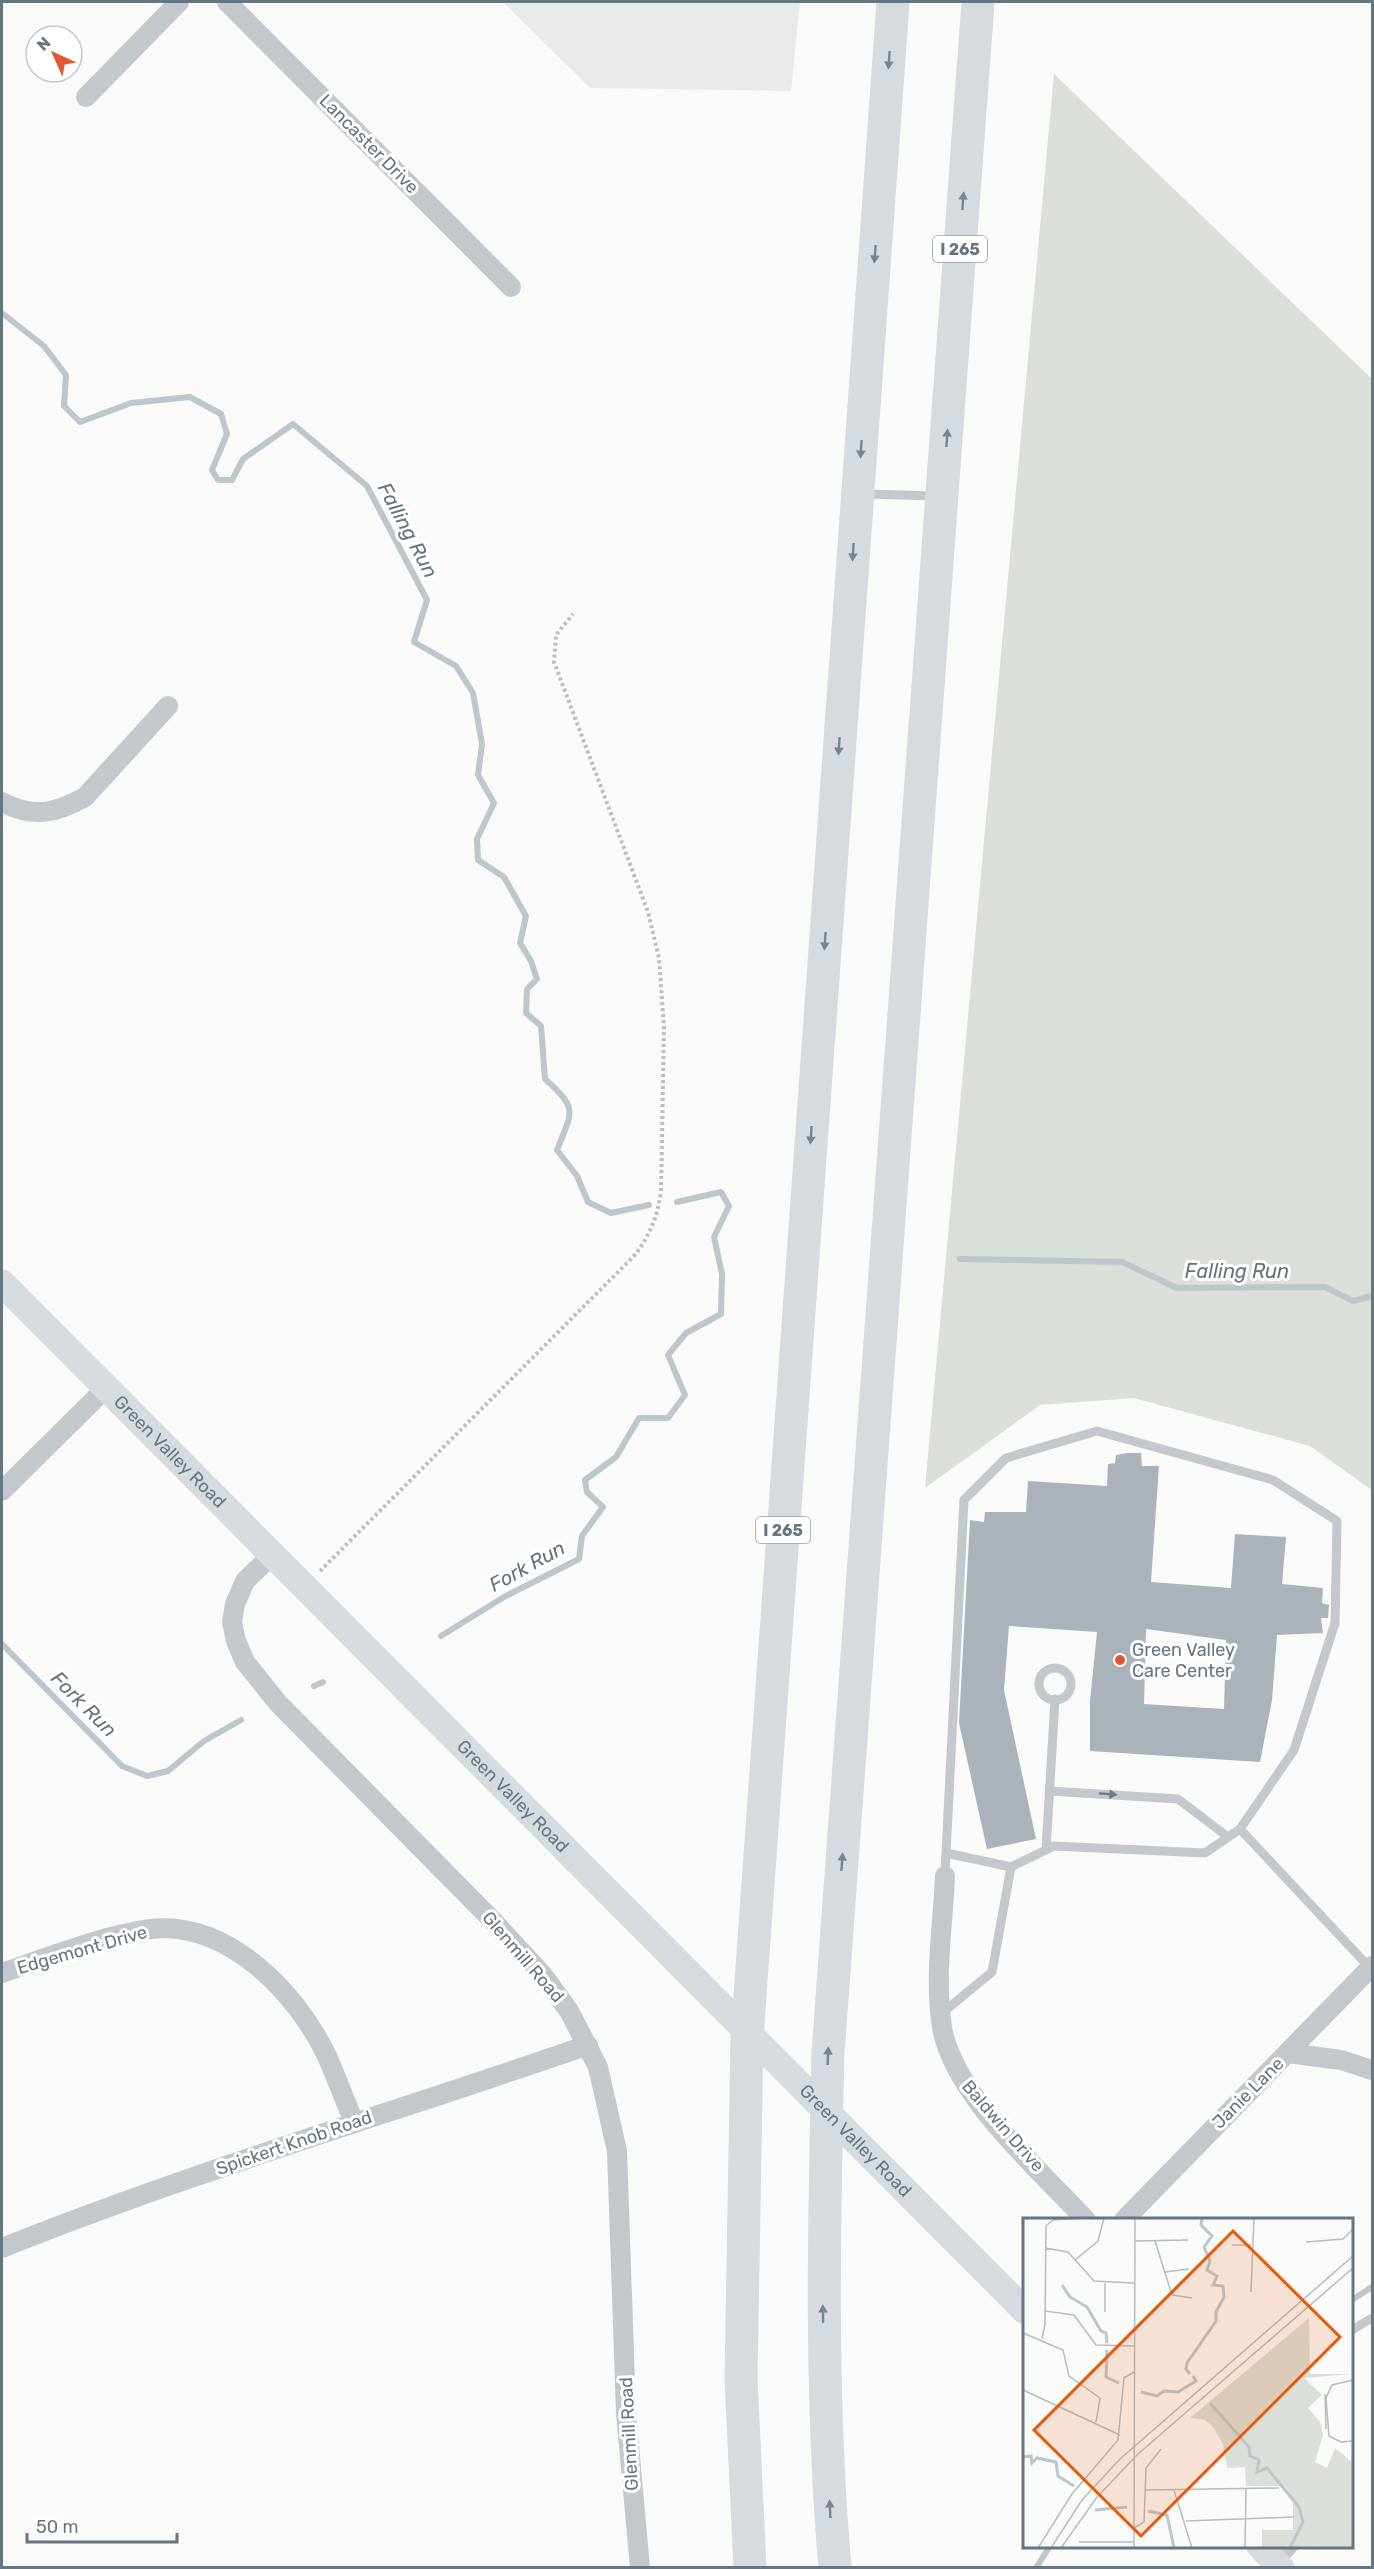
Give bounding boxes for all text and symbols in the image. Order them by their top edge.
north arrow [24,24,84,84]
text: N [33,33,55,55]
one-way arrow [884,50,894,69]
street label: Lancaster Drive [315,90,423,198]
one-way arrow [958,192,968,211]
road number: I 265 [933,236,987,262]
one-way arrow [870,245,880,264]
one-way arrow [942,428,951,447]
one-way arrow [856,439,865,458]
water label: Falling Run [373,478,443,582]
one-way arrow [848,542,858,561]
one-way arrow [834,737,844,756]
one-way arrow [820,931,830,950]
one-way arrow [806,1126,816,1145]
water label: Falling Run [1185,1259,1289,1283]
street label: Green Valley Road [109,1391,230,1513]
road number: I 265 [756,1517,810,1543]
water label: Fork Run [485,1535,569,1597]
place label: Green Valley Care Center [1132,1639,1235,1682]
marker: Green Valley Care Center [1113,1653,1127,1667]
water label: Fork Run [46,1666,122,1742]
street label: Green Valley Road [452,1735,573,1857]
one-way arrow [1098,1790,1117,1799]
one-way arrow [837,1852,846,1871]
street label: Glenmill Road [477,1907,569,2007]
street label: Edgemont Drive [14,1921,150,1979]
one-way arrow [823,2047,833,2066]
street label: Janie Lane [1208,2053,1288,2133]
street label: Baldwin Drive [957,2076,1049,2176]
street label: Green Valley Road [795,2080,916,2202]
street label: Spickert Knob Road [213,2106,375,2180]
inset map [1023,2218,1353,2548]
one-way arrow [818,2305,828,2324]
street label: Glenmill Road [615,2377,643,2491]
one-way arrow [826,2500,835,2519]
scale bar [27,2506,177,2544]
text: 50 m [36,2516,79,2538]

